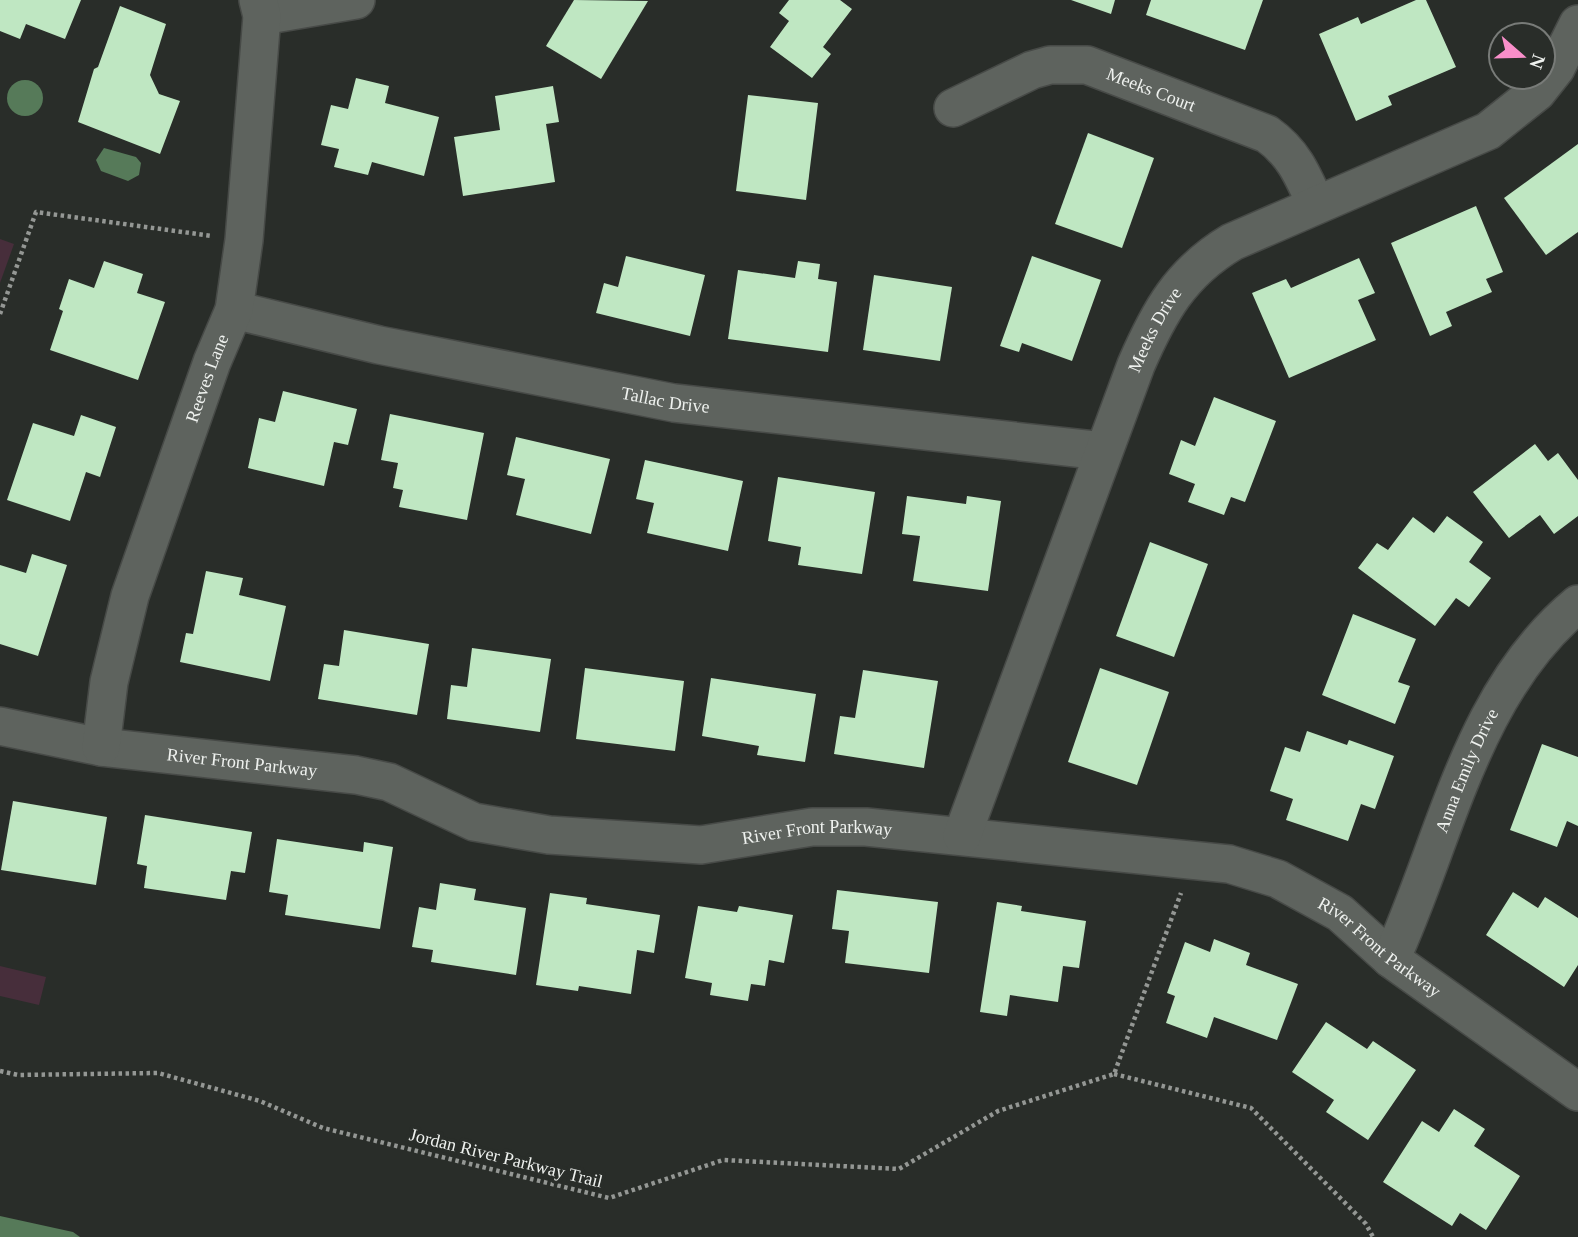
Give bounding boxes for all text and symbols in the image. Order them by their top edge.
north arrow [1487,21,1557,91]
text: N [1525,52,1550,72]
street label: Meeks Court [1104,63,1198,116]
street label: Meeks Drive [1124,283,1186,375]
street label: Reeves Lane [182,331,233,425]
street label: Tallac Drive [620,383,711,417]
street label: Anna Emily Drive [1431,705,1502,835]
street label: River Front Parkway [166,744,318,781]
street label: River Front Parkway [741,817,893,848]
street label: River Front Parkway [1314,893,1445,1001]
street label: Jordan River Parkway Trail [407,1124,605,1192]

